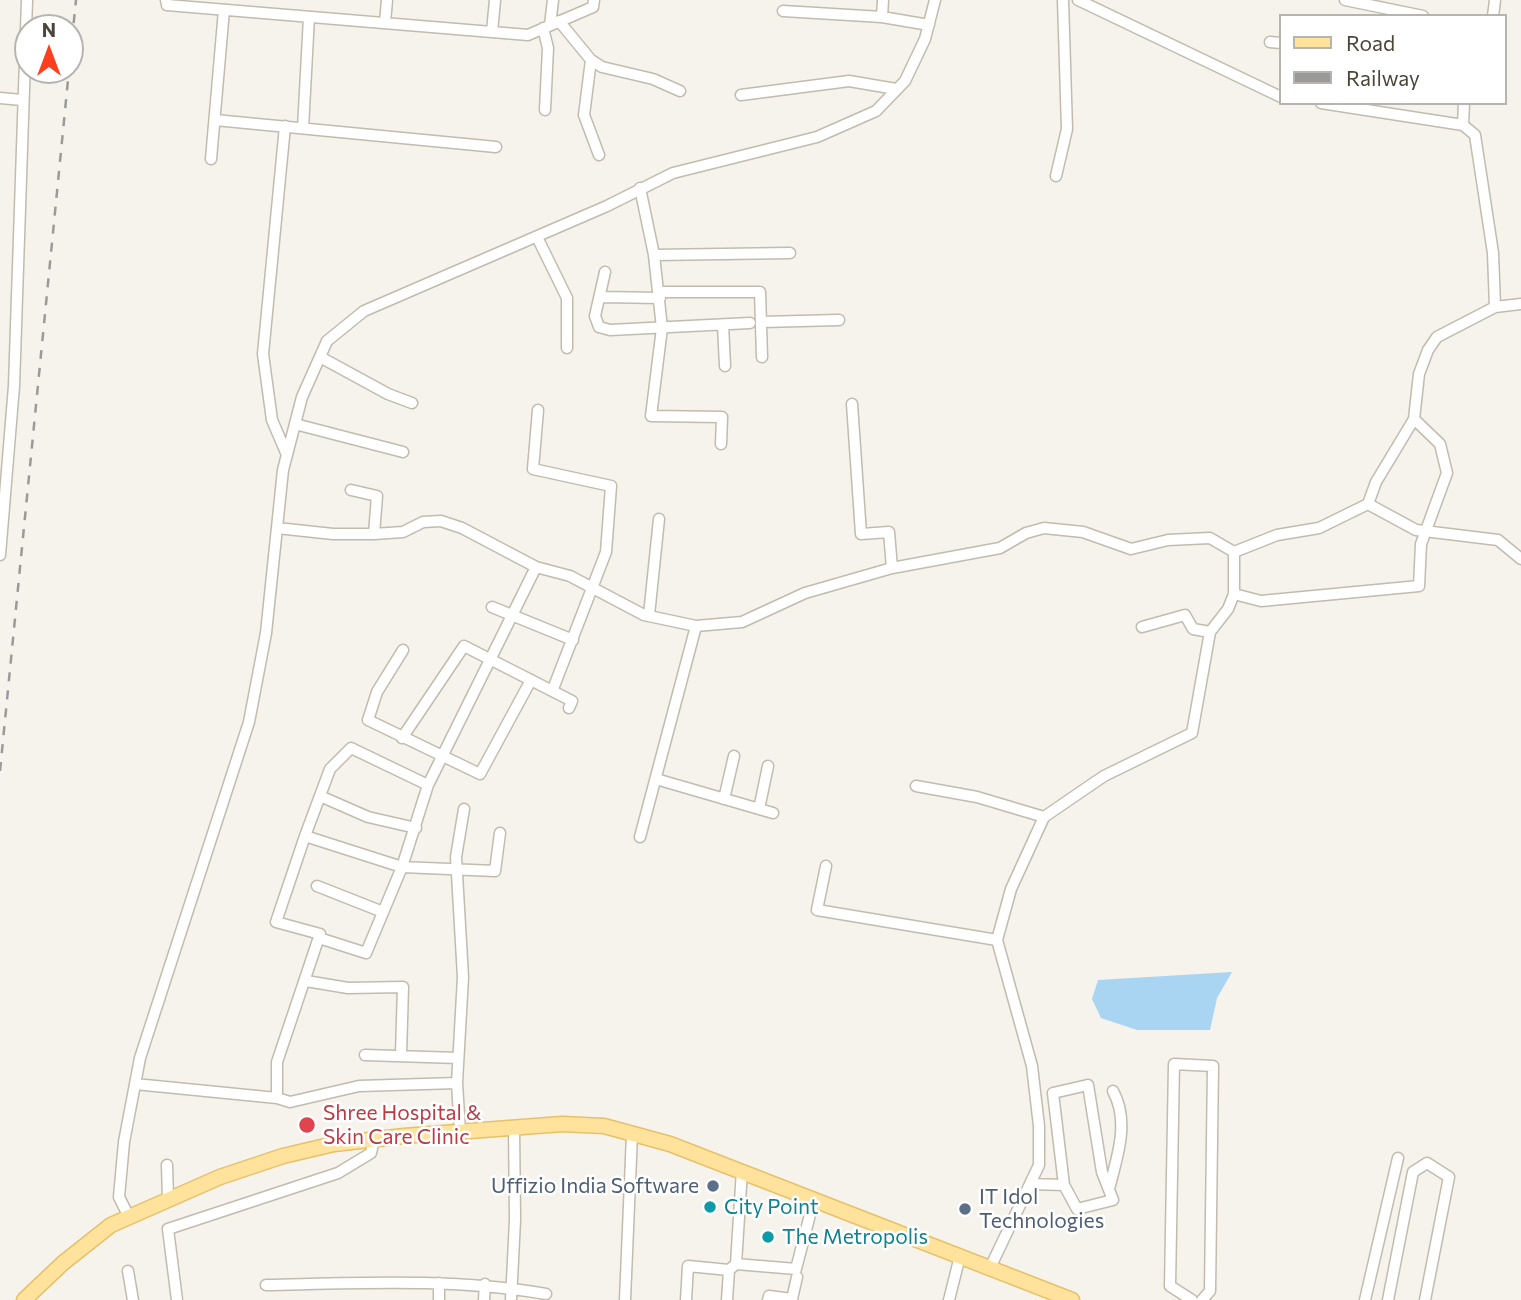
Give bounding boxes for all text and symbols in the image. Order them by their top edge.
north arrow [14,14,84,84]
legend [1280,14,1507,105]
text: N [42,18,56,41]
text: Road [1346,30,1395,55]
text: Railway [1346,65,1420,90]
place label: Shree Hospital & Skin Care Clinic [323,1100,481,1150]
marker: Shree Hospital & Skin Care Clinic [297,1115,317,1135]
place label: Uffizio India Software [491,1173,699,1199]
marker: Uffizio India Software [705,1178,721,1194]
place label: IT Idol Technologies [979,1184,1104,1234]
place label: City Point [724,1194,819,1220]
marker: City Point [702,1199,718,1215]
marker: IT Idol Technologies [957,1201,973,1217]
place label: The Metropolis [782,1224,928,1250]
marker: The Metropolis [760,1229,776,1245]

